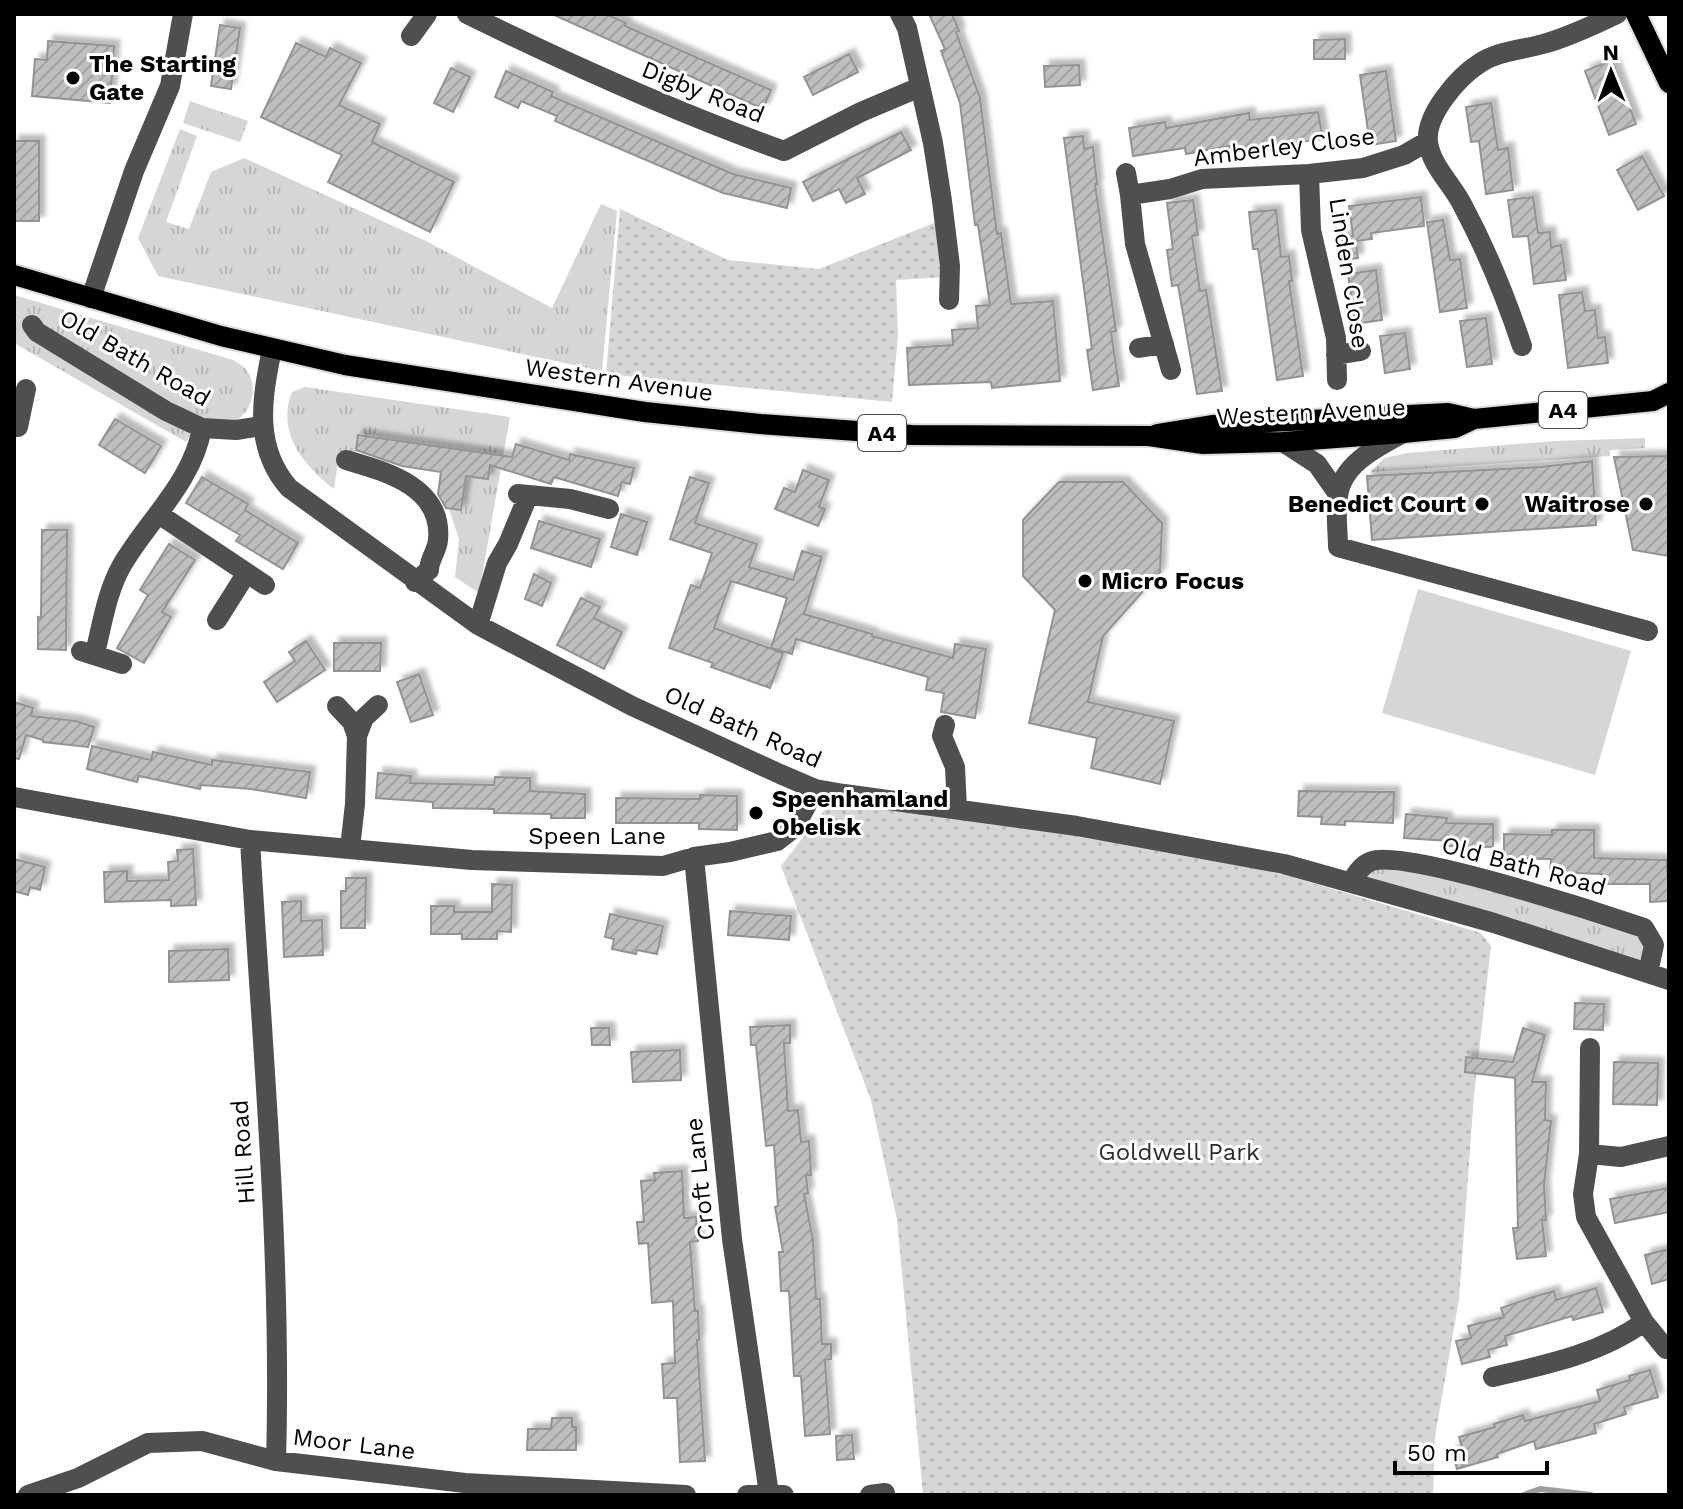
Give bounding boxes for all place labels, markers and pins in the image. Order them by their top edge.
place label: The Starting Gate [89,50,237,106]
marker: The Starting Gate [64,69,82,87]
place label: Benedict Court [1288,490,1467,518]
place label: Waitrose [1525,490,1630,518]
marker: Benedict Court [1473,495,1491,513]
marker: Waitrose [1637,495,1655,513]
place label: Micro Focus [1101,567,1244,595]
marker: Micro Focus [1076,572,1094,590]
place label: Speenhamland Obelisk [772,785,948,841]
marker: Speenhamland Obelisk [747,804,765,822]

